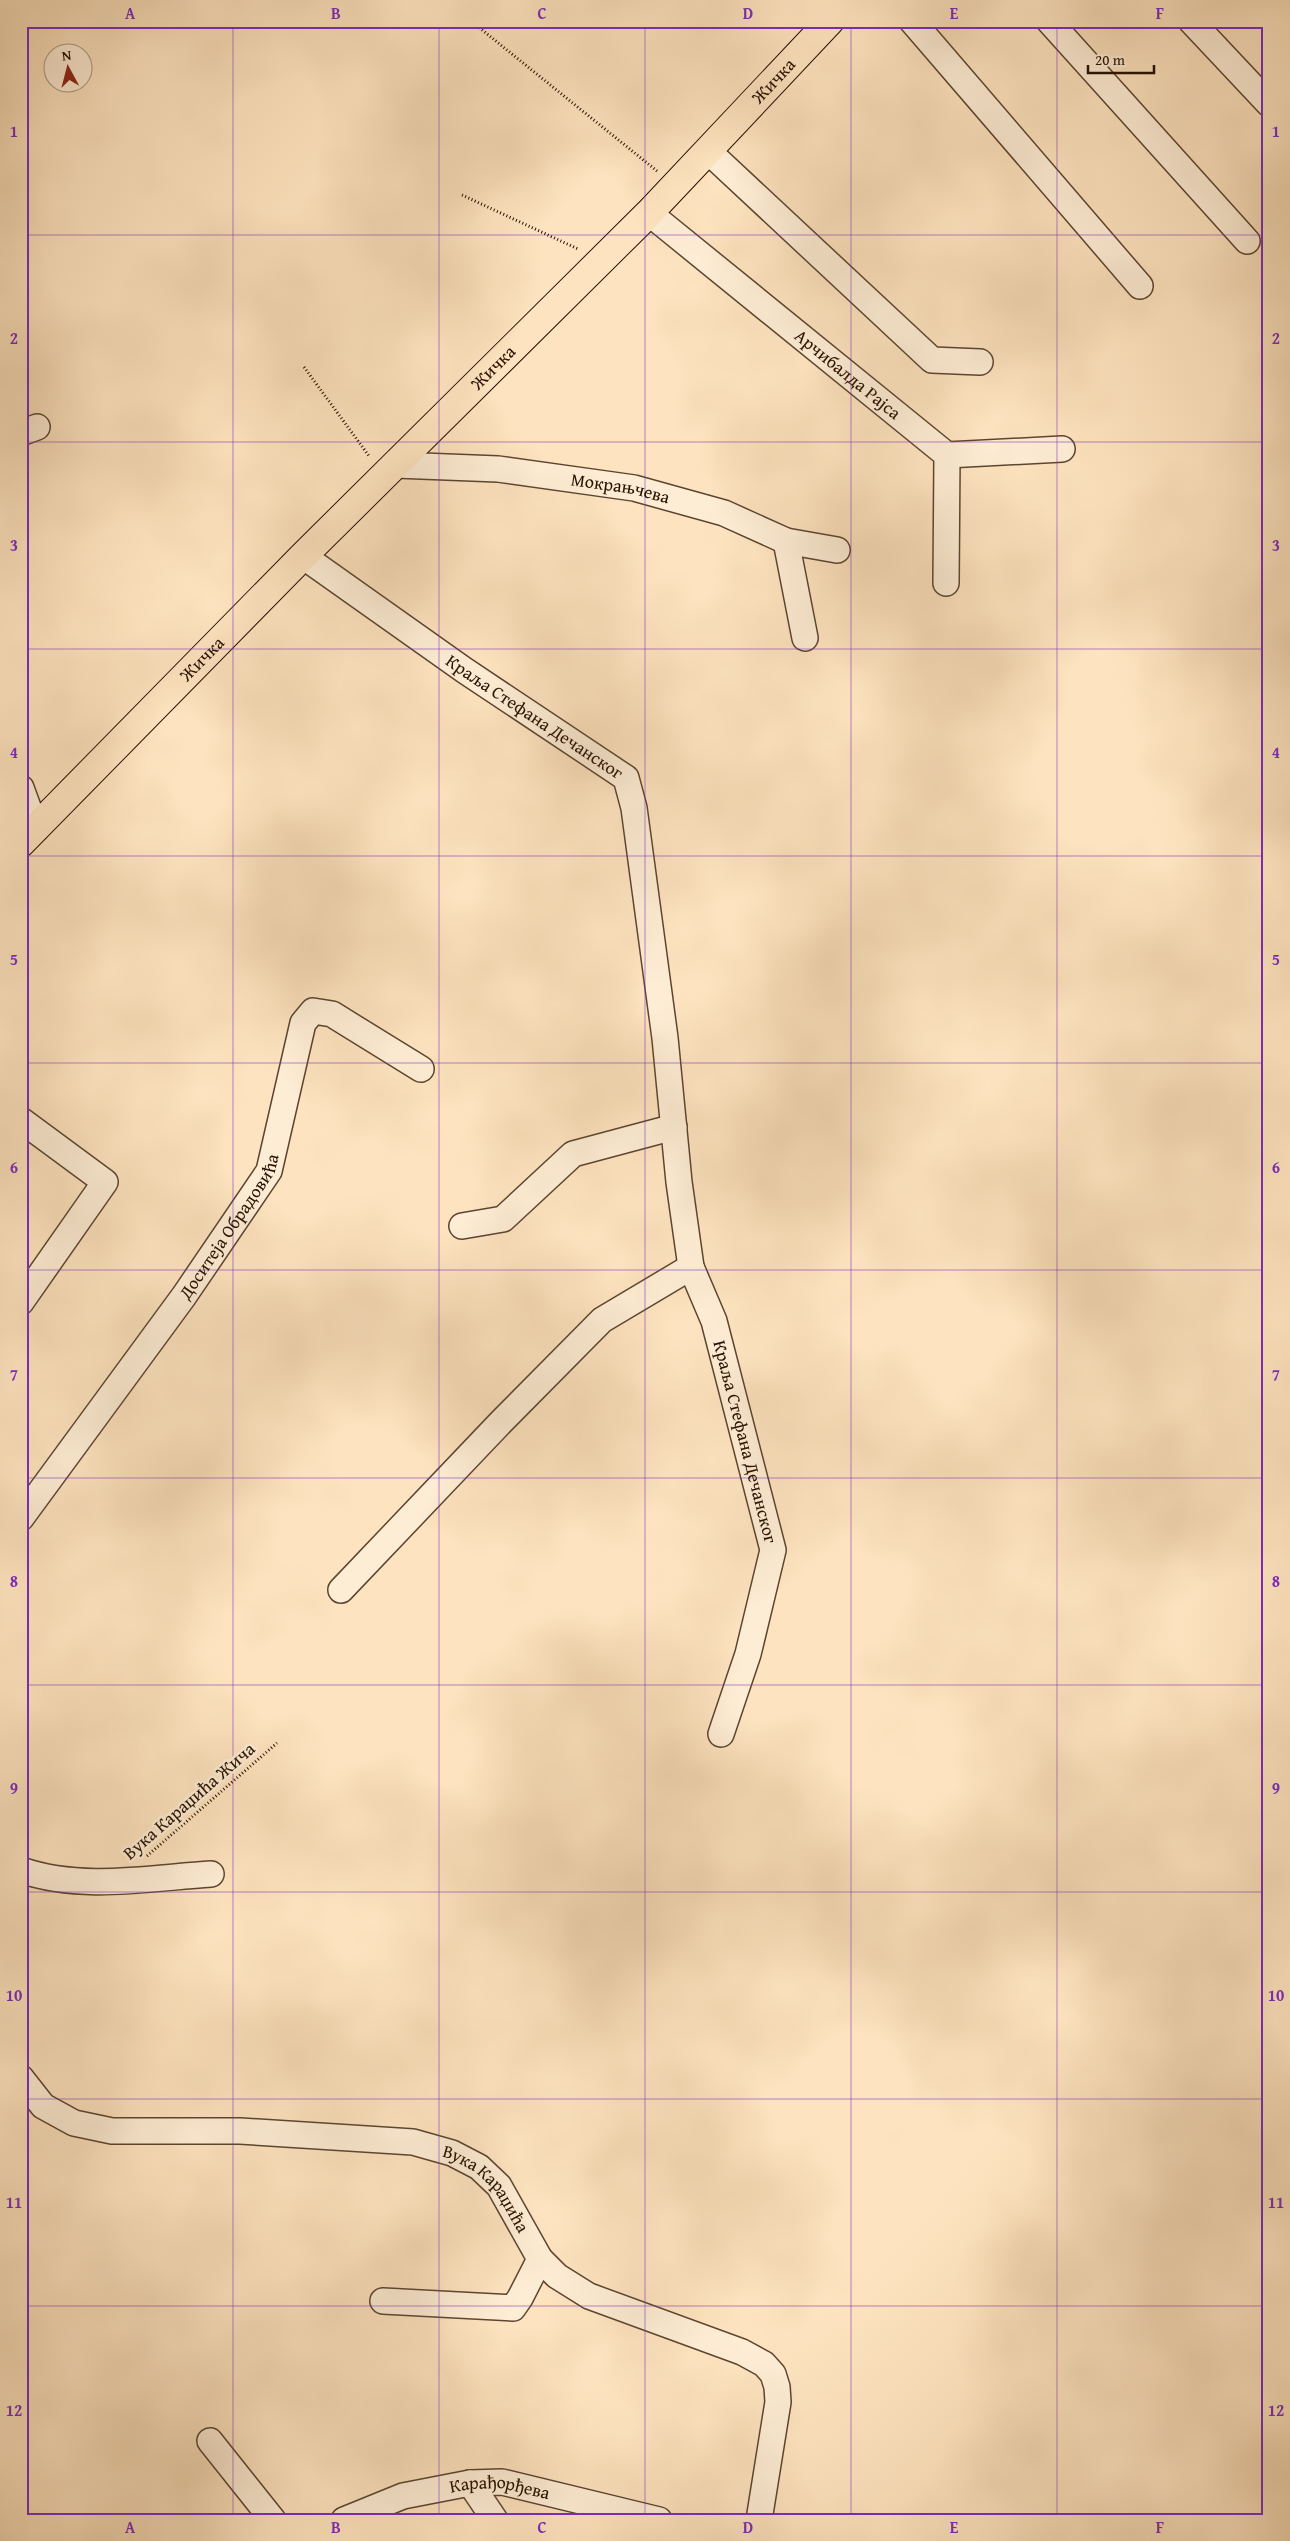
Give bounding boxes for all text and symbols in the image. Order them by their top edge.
text: A [125,1,136,25]
text: B [331,1,341,25]
text: C [537,1,547,25]
text: D [743,1,753,25]
text: E [950,1,959,25]
text: F [1156,1,1164,25]
north arrow [42,42,92,92]
scale bar [1088,42,1154,74]
text: N [61,45,73,66]
text: 20 m [1095,49,1126,70]
street label: Жичка [744,51,802,110]
text: 1 [10,119,18,143]
text: 1 [1272,119,1280,143]
street label: Арчибалда Рајса [789,322,908,426]
text: 2 [10,326,18,350]
text: 2 [1272,326,1280,350]
street label: Жичка [463,338,522,397]
street label: Мокрањчева [569,465,673,510]
text: 3 [10,533,18,557]
text: 3 [1272,533,1280,557]
street label: Жичка [172,629,230,688]
street label: Краља Стефана Дечанског [441,647,629,786]
text: 4 [10,740,18,764]
text: 4 [1272,740,1280,764]
text: 5 [10,947,18,971]
text: 5 [1272,947,1280,971]
street label: Доситеја Обрадовића [171,1151,286,1305]
text: 6 [10,1155,18,1179]
text: 6 [1272,1155,1280,1179]
street label: Краља Стефана Дечанског [706,1337,785,1546]
text: 7 [10,1362,18,1386]
text: 7 [1272,1362,1280,1386]
text: 8 [10,1569,18,1593]
text: 8 [1272,1569,1280,1593]
street label: Вука Караџића Жича [117,1735,261,1866]
text: 9 [10,1776,18,1800]
text: 9 [1272,1776,1280,1800]
text: 10 [6,1983,22,2007]
text: 10 [1268,1983,1284,2007]
street label: Вука Караџића [440,2137,537,2238]
text: 11 [6,2190,22,2214]
text: 11 [1268,2190,1284,2214]
text: 12 [6,2398,22,2422]
text: 12 [1268,2398,1284,2422]
street label: Карађорђева [447,2468,553,2506]
text: A [125,2515,136,2539]
text: B [331,2515,341,2539]
text: C [537,2515,547,2539]
text: D [743,2515,753,2539]
text: E [950,2515,959,2539]
text: F [1156,2515,1164,2539]

